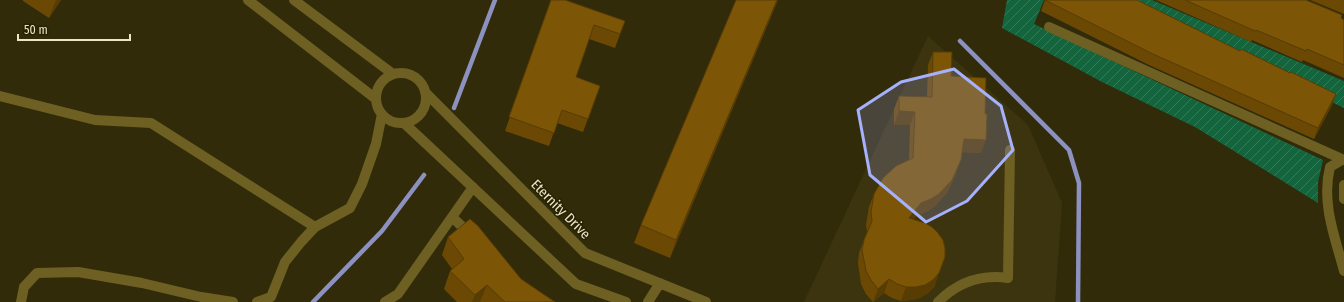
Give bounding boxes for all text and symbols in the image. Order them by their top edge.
scale bar [18,16,130,42]
text: 50 m [24,23,48,37]
street label: Eternity Drive [527,176,594,243]

